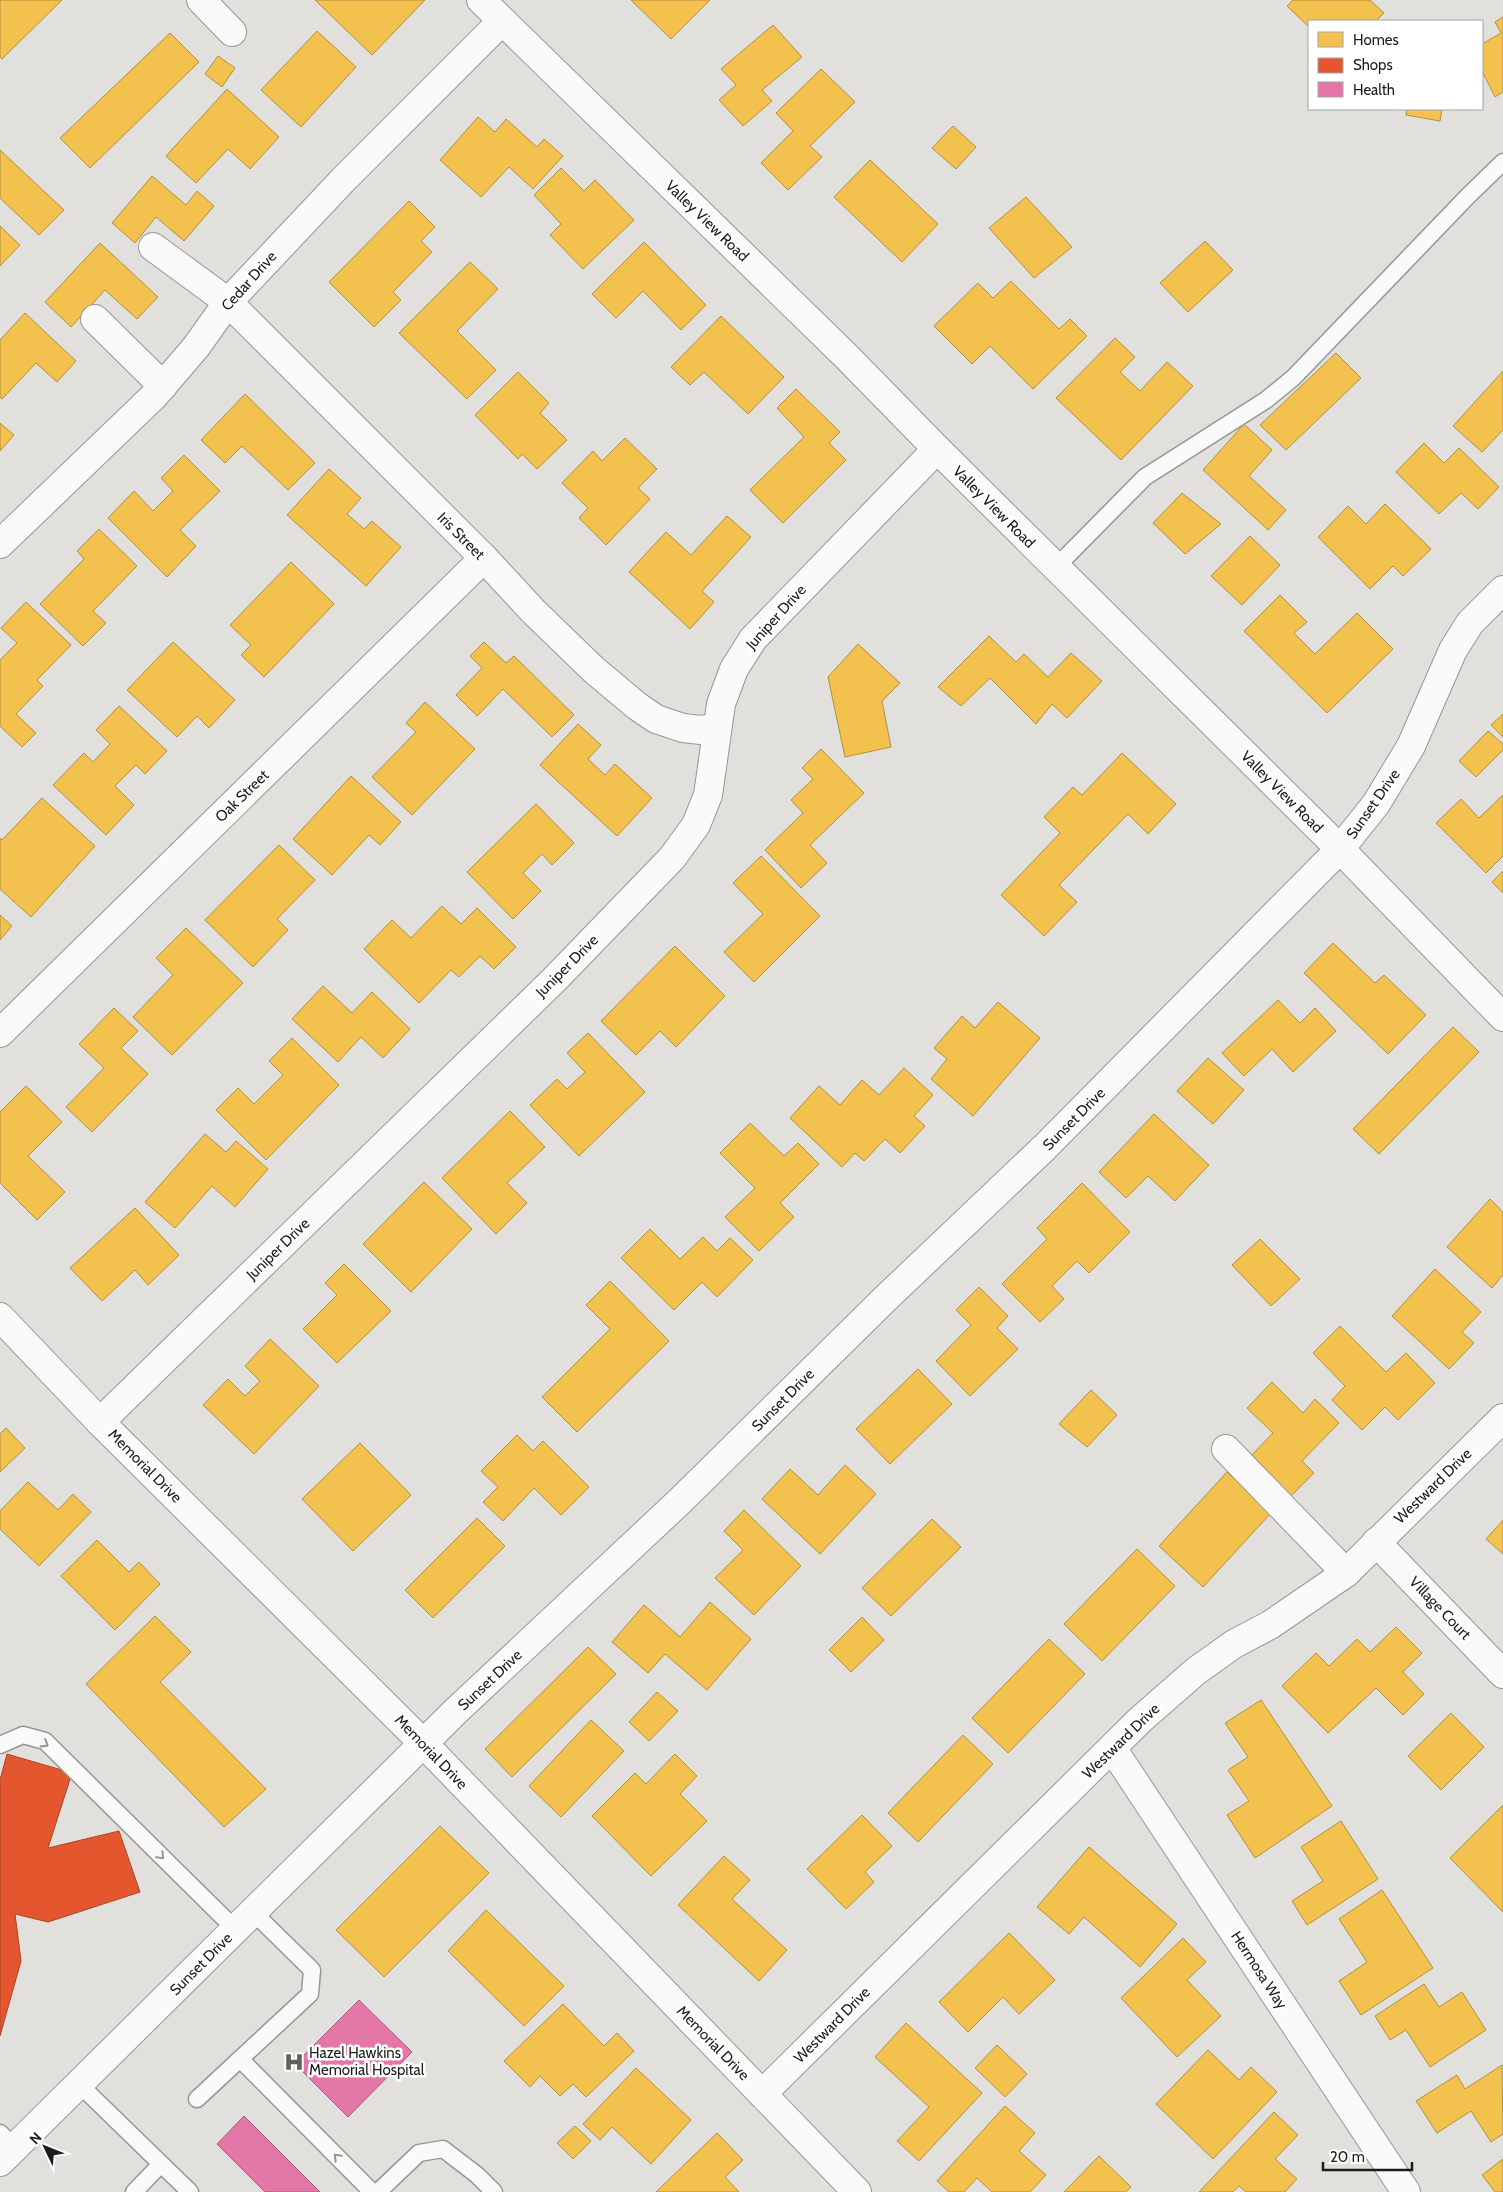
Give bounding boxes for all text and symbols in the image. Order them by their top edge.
legend [1308,20,1483,110]
text: Homes [1353,31,1399,49]
text: Shops [1353,56,1393,74]
text: Health [1353,81,1395,99]
street label: Valley View Road [662,177,752,265]
street label: Cedar Drive [218,247,281,315]
street label: Valley View Road [949,462,1039,552]
street label: Iris Street [434,509,488,563]
street label: Juniper Drive [742,581,810,654]
street label: Valley View Road [1237,747,1327,837]
street label: Sunset Drive [1342,765,1404,842]
street label: Oak Street [212,766,272,826]
street label: Juniper Drive [531,931,602,1002]
street label: Sunset Drive [1039,1084,1109,1154]
street label: Juniper Drive [242,1214,314,1284]
street label: Sunset Drive [748,1365,818,1435]
street label: Memorial Drive [104,1425,186,1507]
street label: Westward Drive [1391,1444,1476,1527]
street label: Village Court [1405,1573,1475,1643]
street label: Sunset Drive [454,1646,526,1714]
street label: Westward Drive [1079,1699,1164,1782]
street label: Memorial Drive [391,1711,471,1793]
one-way arrow [40,1737,49,1747]
one-way arrow [156,1850,165,1859]
street label: Hermosa Way [1227,1928,1291,2013]
street label: Sunset Drive [166,1929,236,1999]
street label: Westward Drive [790,1983,874,2067]
street label: Memorial Drive [673,2002,753,2084]
place label: Hazel Hawkins Memorial Hospital [309,2044,425,2079]
hospital icon: Hazel Hawkins Memorial Hospital [283,2051,305,2073]
north arrow [20,2122,70,2172]
text: N [26,2128,45,2148]
scale bar [1323,2140,1412,2172]
text: 20 m [1330,2148,1365,2166]
one-way arrow [334,2154,343,2163]

